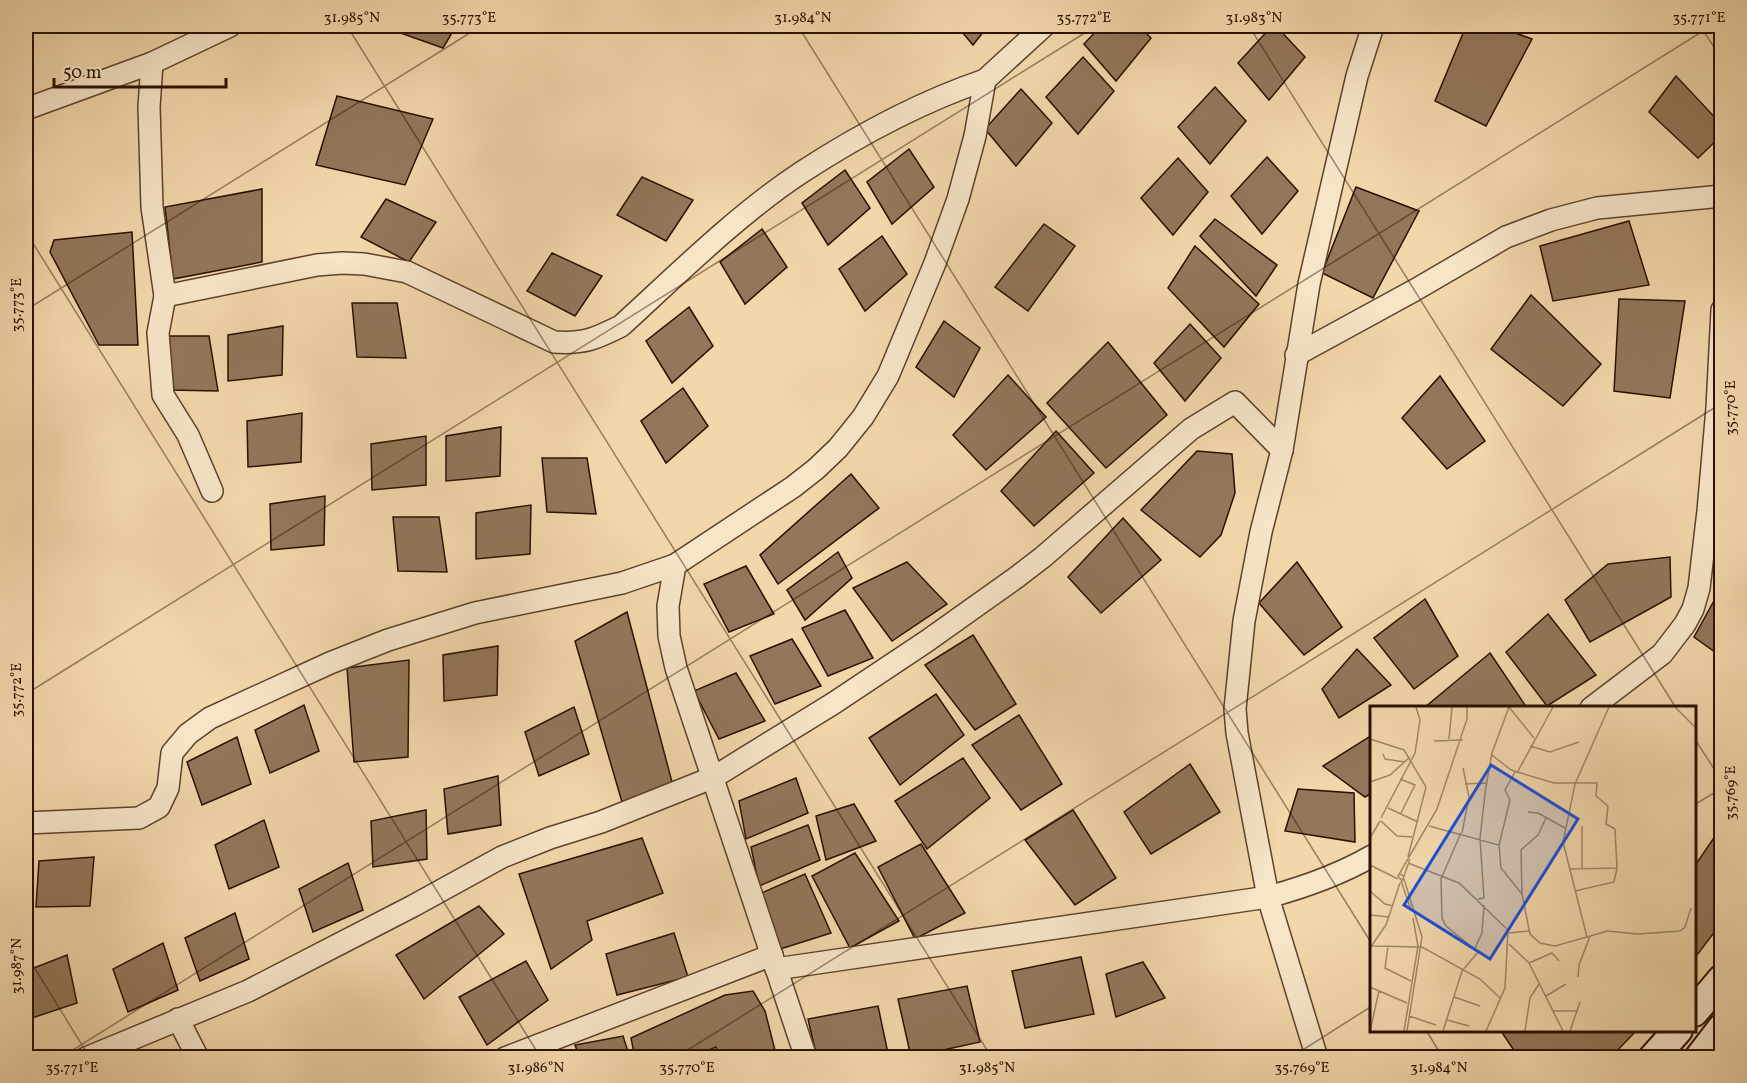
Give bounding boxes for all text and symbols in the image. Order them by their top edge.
text: 31.985°N [324,8,380,29]
text: 35.773°E [442,8,496,29]
text: 31.984°N [774,8,832,29]
text: 35.772°E [1057,8,1111,29]
text: 31.983°N [1226,8,1282,29]
text: 35.771°E [1672,8,1726,29]
scale bar [54,51,226,89]
text: 50 m [63,61,102,86]
text: 35.773°E [7,278,28,332]
text: 35.770°E [1721,380,1742,436]
text: 35.772°E [7,663,28,717]
inset map [1370,706,1696,1032]
text: 35.769°E [1721,765,1742,821]
text: 31.987°N [7,938,28,994]
text: 35.771°E [45,1058,99,1079]
text: 31.986°N [508,1058,564,1079]
text: 35.770°E [659,1058,715,1079]
text: 31.985°N [959,1058,1015,1079]
text: 35.769°E [1274,1058,1330,1079]
text: 31.984°N [1410,1058,1468,1079]

